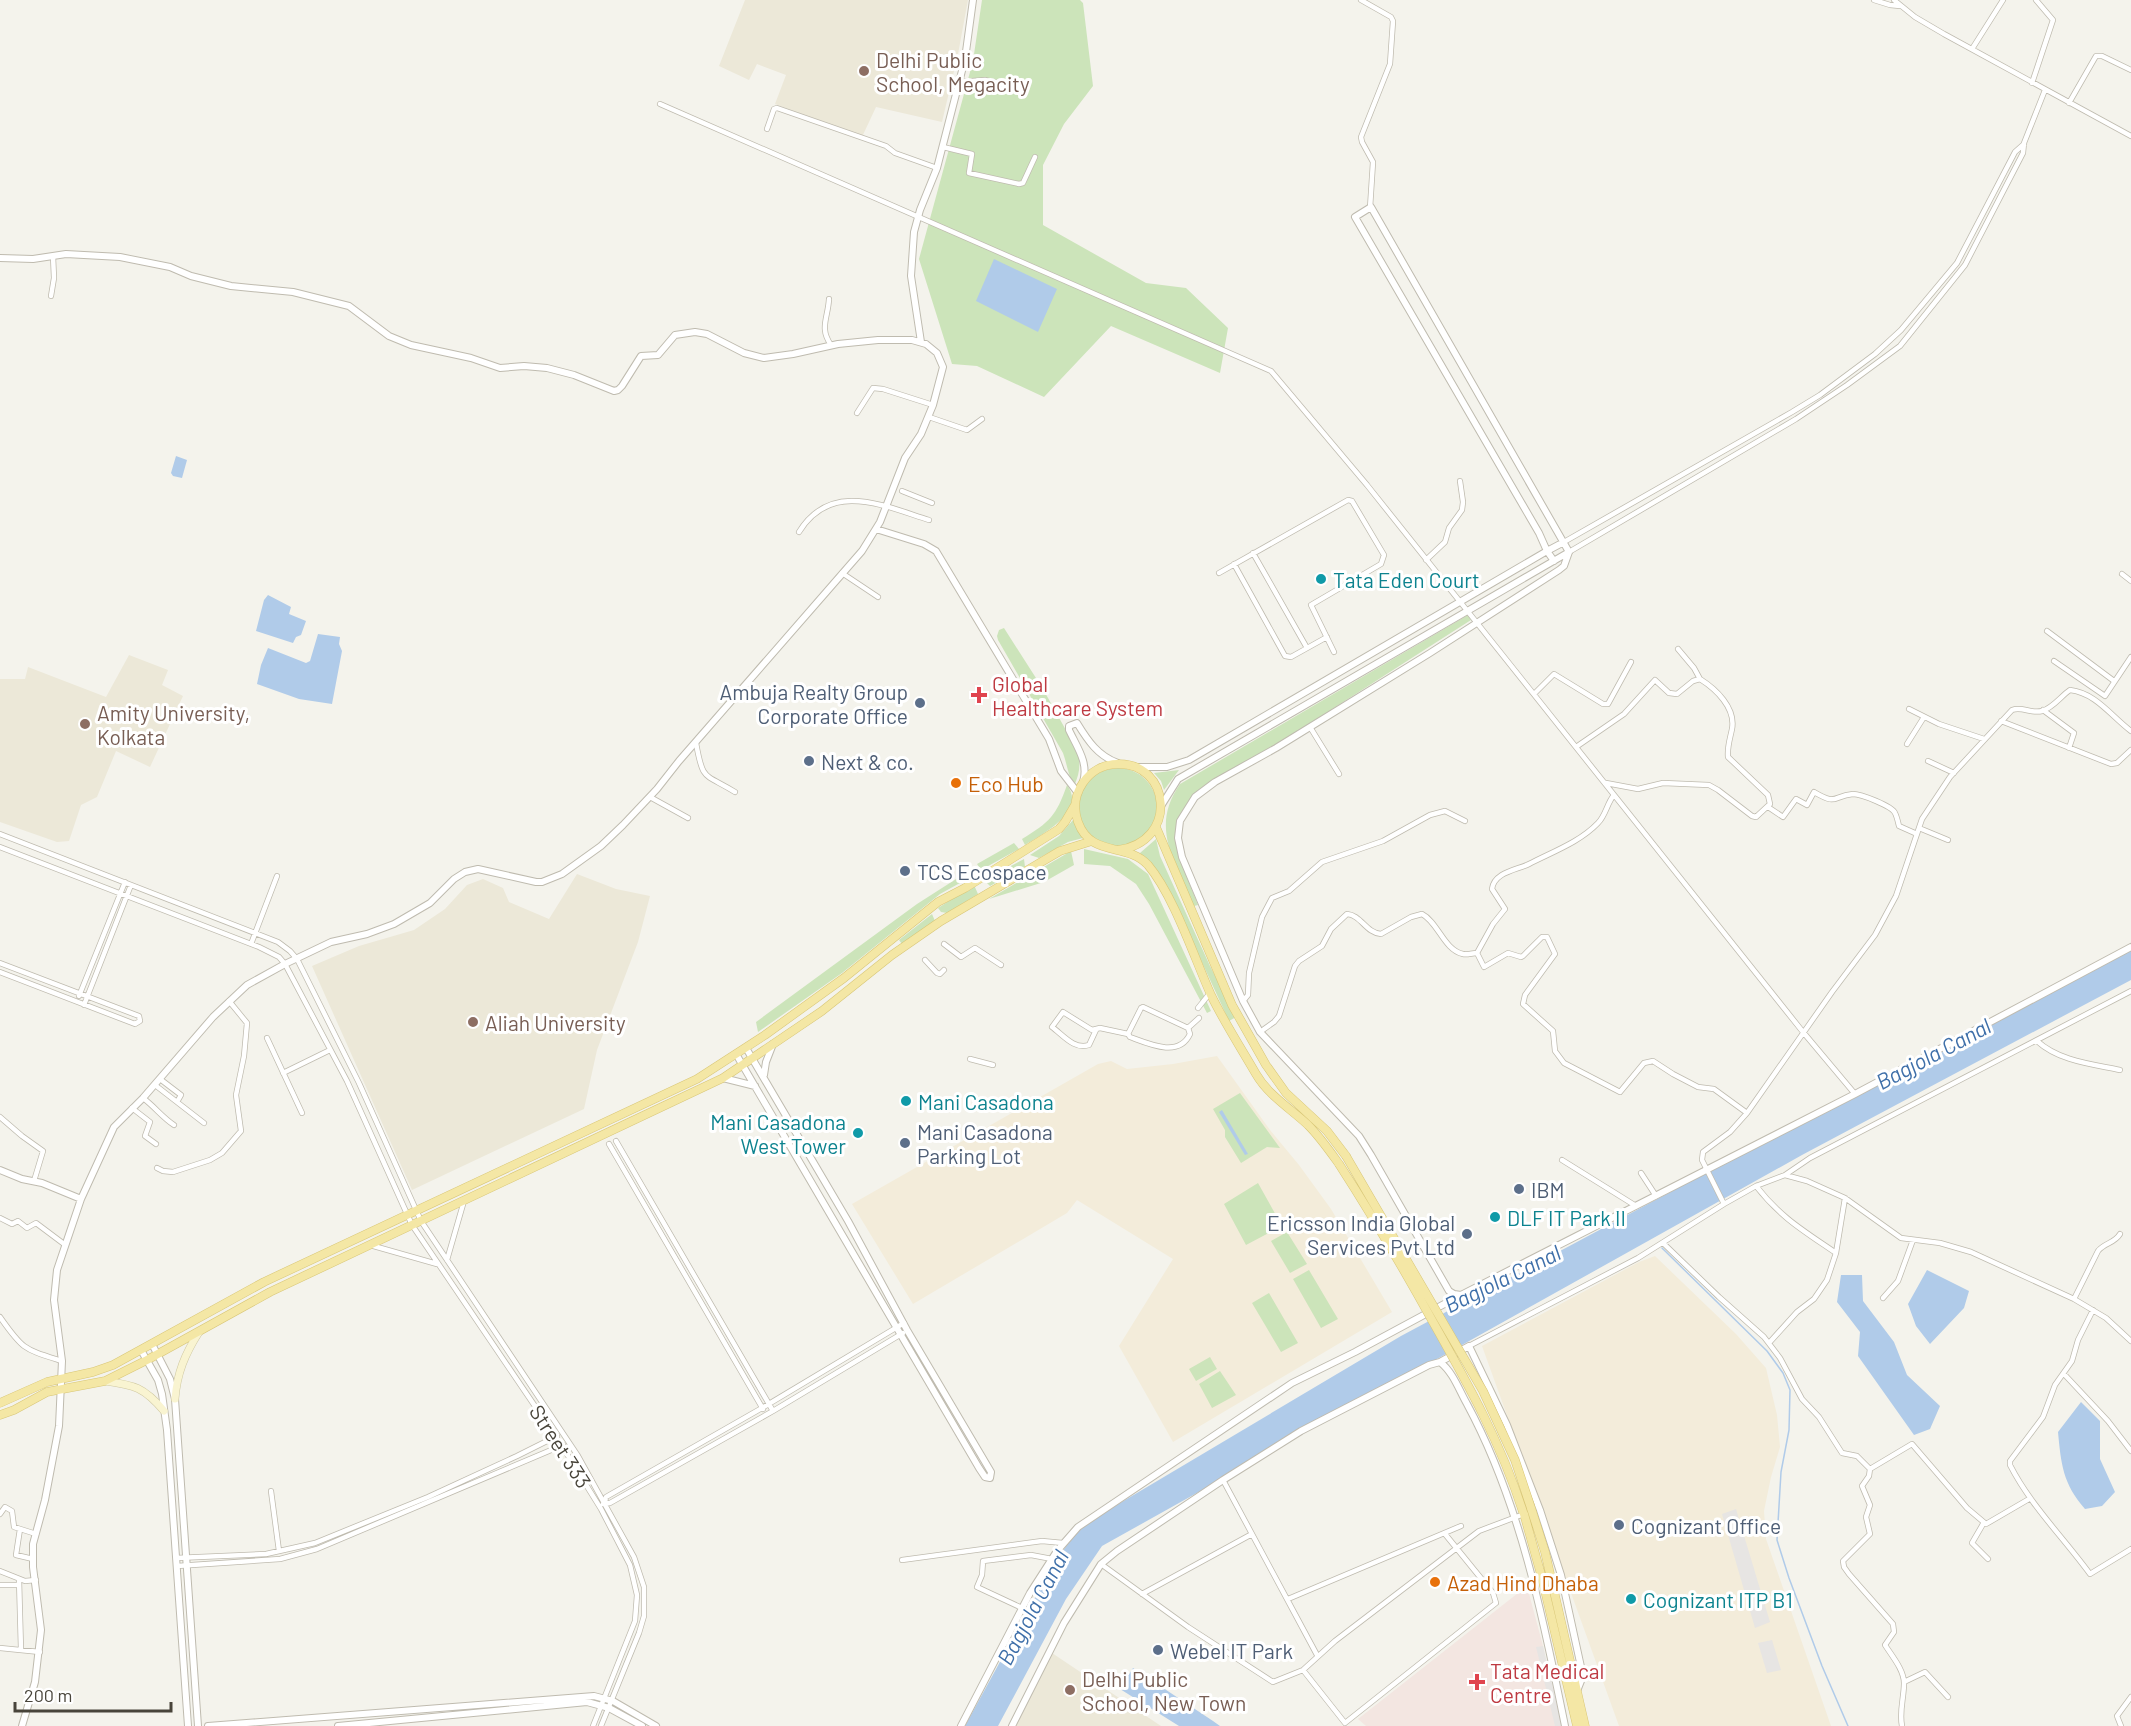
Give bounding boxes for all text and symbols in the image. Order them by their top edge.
place label: Delhi Public School, Megacity [876,47,1030,96]
marker: Delhi Public School, Megacity [857,64,871,78]
place label: Tata Eden Court [1333,567,1480,592]
marker: Tata Eden Court [1314,572,1328,586]
place label: Global Healthcare System [992,671,1163,720]
place label: Ambuja Realty Group Corporate Office [719,679,908,728]
marker: Global Healthcare System [970,686,988,704]
marker: Ambuja Realty Group Corporate Office [913,696,927,710]
place label: Amity University, Kolkata [97,700,250,749]
marker: Amity University, Kolkata [78,717,92,731]
place label: Next & co. [821,749,914,774]
marker: Next & co. [802,754,816,768]
place label: Eco Hub [968,771,1044,796]
marker: Eco Hub [949,776,963,790]
place label: TCS Ecospace [917,859,1047,884]
marker: TCS Ecospace [898,864,912,878]
place label: Aliah University [485,1010,626,1035]
water label: Bagjola Canal [1871,1012,1995,1094]
marker: Aliah University [466,1015,480,1029]
place label: Mani Casadona [918,1089,1054,1114]
marker: Mani Casadona [899,1094,913,1108]
place label: Mani Casadona West Tower [710,1109,846,1158]
place label: Mani Casadona Parking Lot [917,1119,1053,1168]
marker: Mani Casadona West Tower [851,1126,865,1140]
marker: Mani Casadona Parking Lot [898,1136,912,1150]
place label: IBM [1531,1177,1565,1202]
marker: IBM [1512,1182,1526,1196]
place label: DLF IT Park II [1507,1205,1626,1230]
place label: Ericsson India Global Services Pvt Ltd [1267,1210,1455,1259]
marker: DLF IT Park II [1488,1210,1502,1224]
marker: Ericsson India Global Services Pvt Ltd [1460,1227,1474,1241]
water label: Bagjola Canal [1440,1239,1564,1317]
street label: Street 333 [525,1400,597,1492]
place label: Cognizant Office [1631,1513,1781,1538]
marker: Cognizant Office [1612,1518,1626,1532]
water label: Bagjola Canal [991,1545,1073,1669]
place label: Azad Hind Dhaba [1447,1570,1599,1595]
marker: Azad Hind Dhaba [1428,1575,1442,1589]
place label: Cognizant ITP B1 [1643,1587,1793,1612]
marker: Cognizant ITP B1 [1624,1592,1638,1606]
place label: Webel IT Park [1170,1638,1293,1663]
marker: Webel IT Park [1151,1643,1165,1657]
place label: Tata Medical Centre [1490,1658,1604,1707]
place label: Delhi Public School, New Town [1082,1666,1246,1715]
marker: Tata Medical Centre [1468,1673,1486,1691]
scale bar [15,1675,171,1713]
marker: Delhi Public School, New Town [1063,1683,1077,1697]
text: 200 m [24,1684,72,1706]

